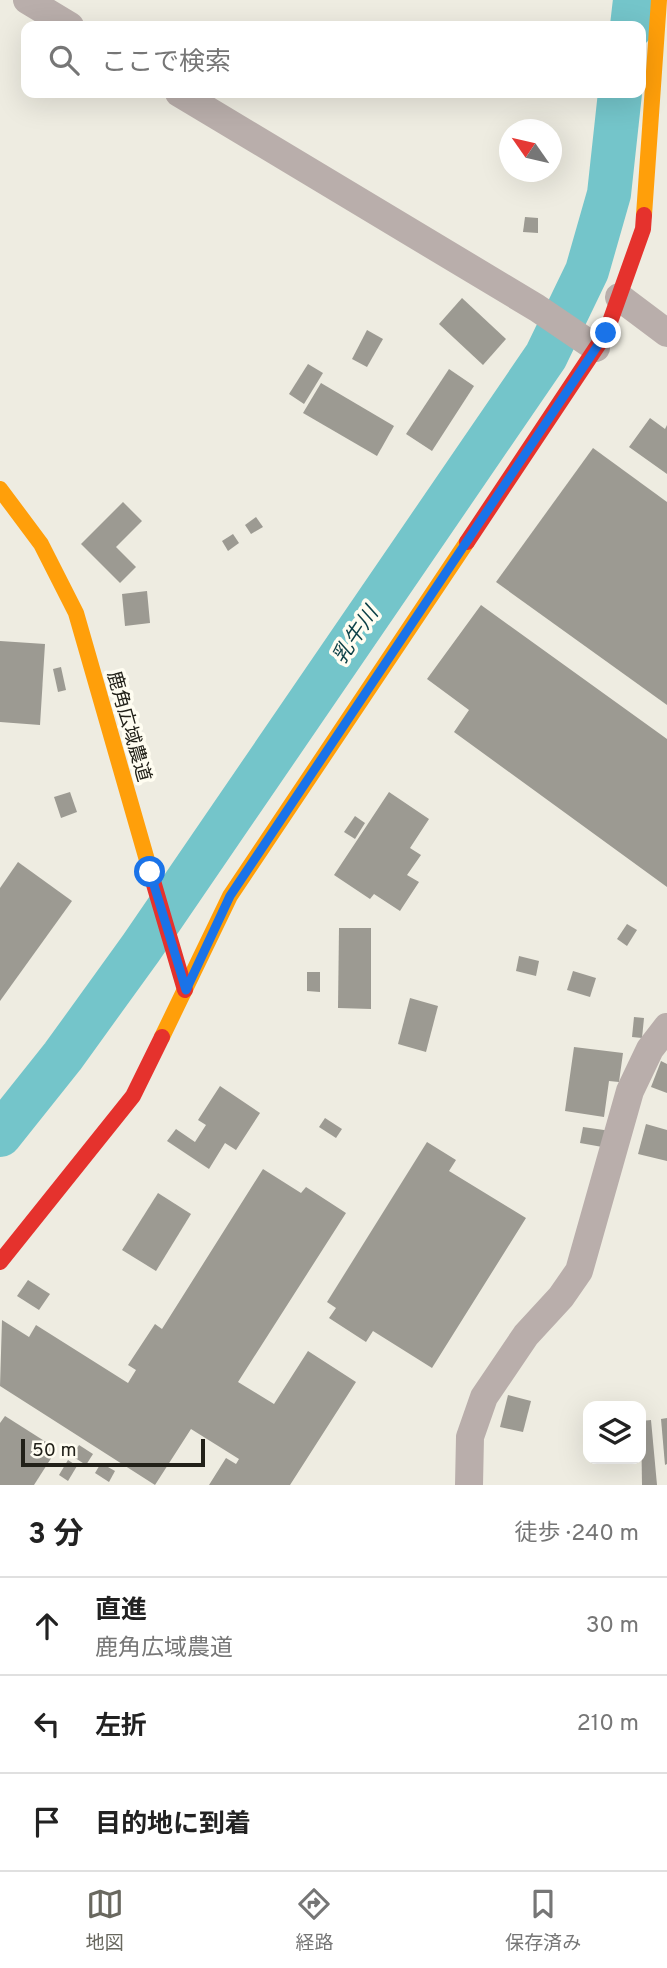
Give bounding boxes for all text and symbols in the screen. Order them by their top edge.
search box [21,21,646,98]
icon: search [45,41,83,79]
text: ここで検索 [101,47,231,80]
north arrow [499,119,562,182]
route end [590,317,621,348]
water label: 乳牛川 [327,601,386,670]
street label: 鹿角広域農道 [101,668,155,785]
route start [134,856,165,887]
map controls [583,1401,646,1464]
button: layers [583,1401,646,1464]
scale bar [21,1436,205,1468]
text: 50 m [32,1439,77,1463]
text: 3 分 [28,1517,84,1554]
text: 徒歩 · 240 m [514,1520,639,1549]
text: 直進 [95,1595,147,1628]
icon: ahead [28,1607,66,1645]
text: 30 m [586,1612,639,1641]
text: 鹿角広域農道 [95,1635,233,1664]
icon: left [28,1705,66,1743]
text: 210 m [577,1710,639,1739]
text: 左折 [95,1711,147,1744]
icon: arrive [28,1803,66,1841]
text: 目的地に到着 [95,1809,251,1842]
tab: 地図 [86,1885,124,1956]
tab: 経路 [295,1885,333,1956]
tab: 保存済み [505,1885,581,1956]

